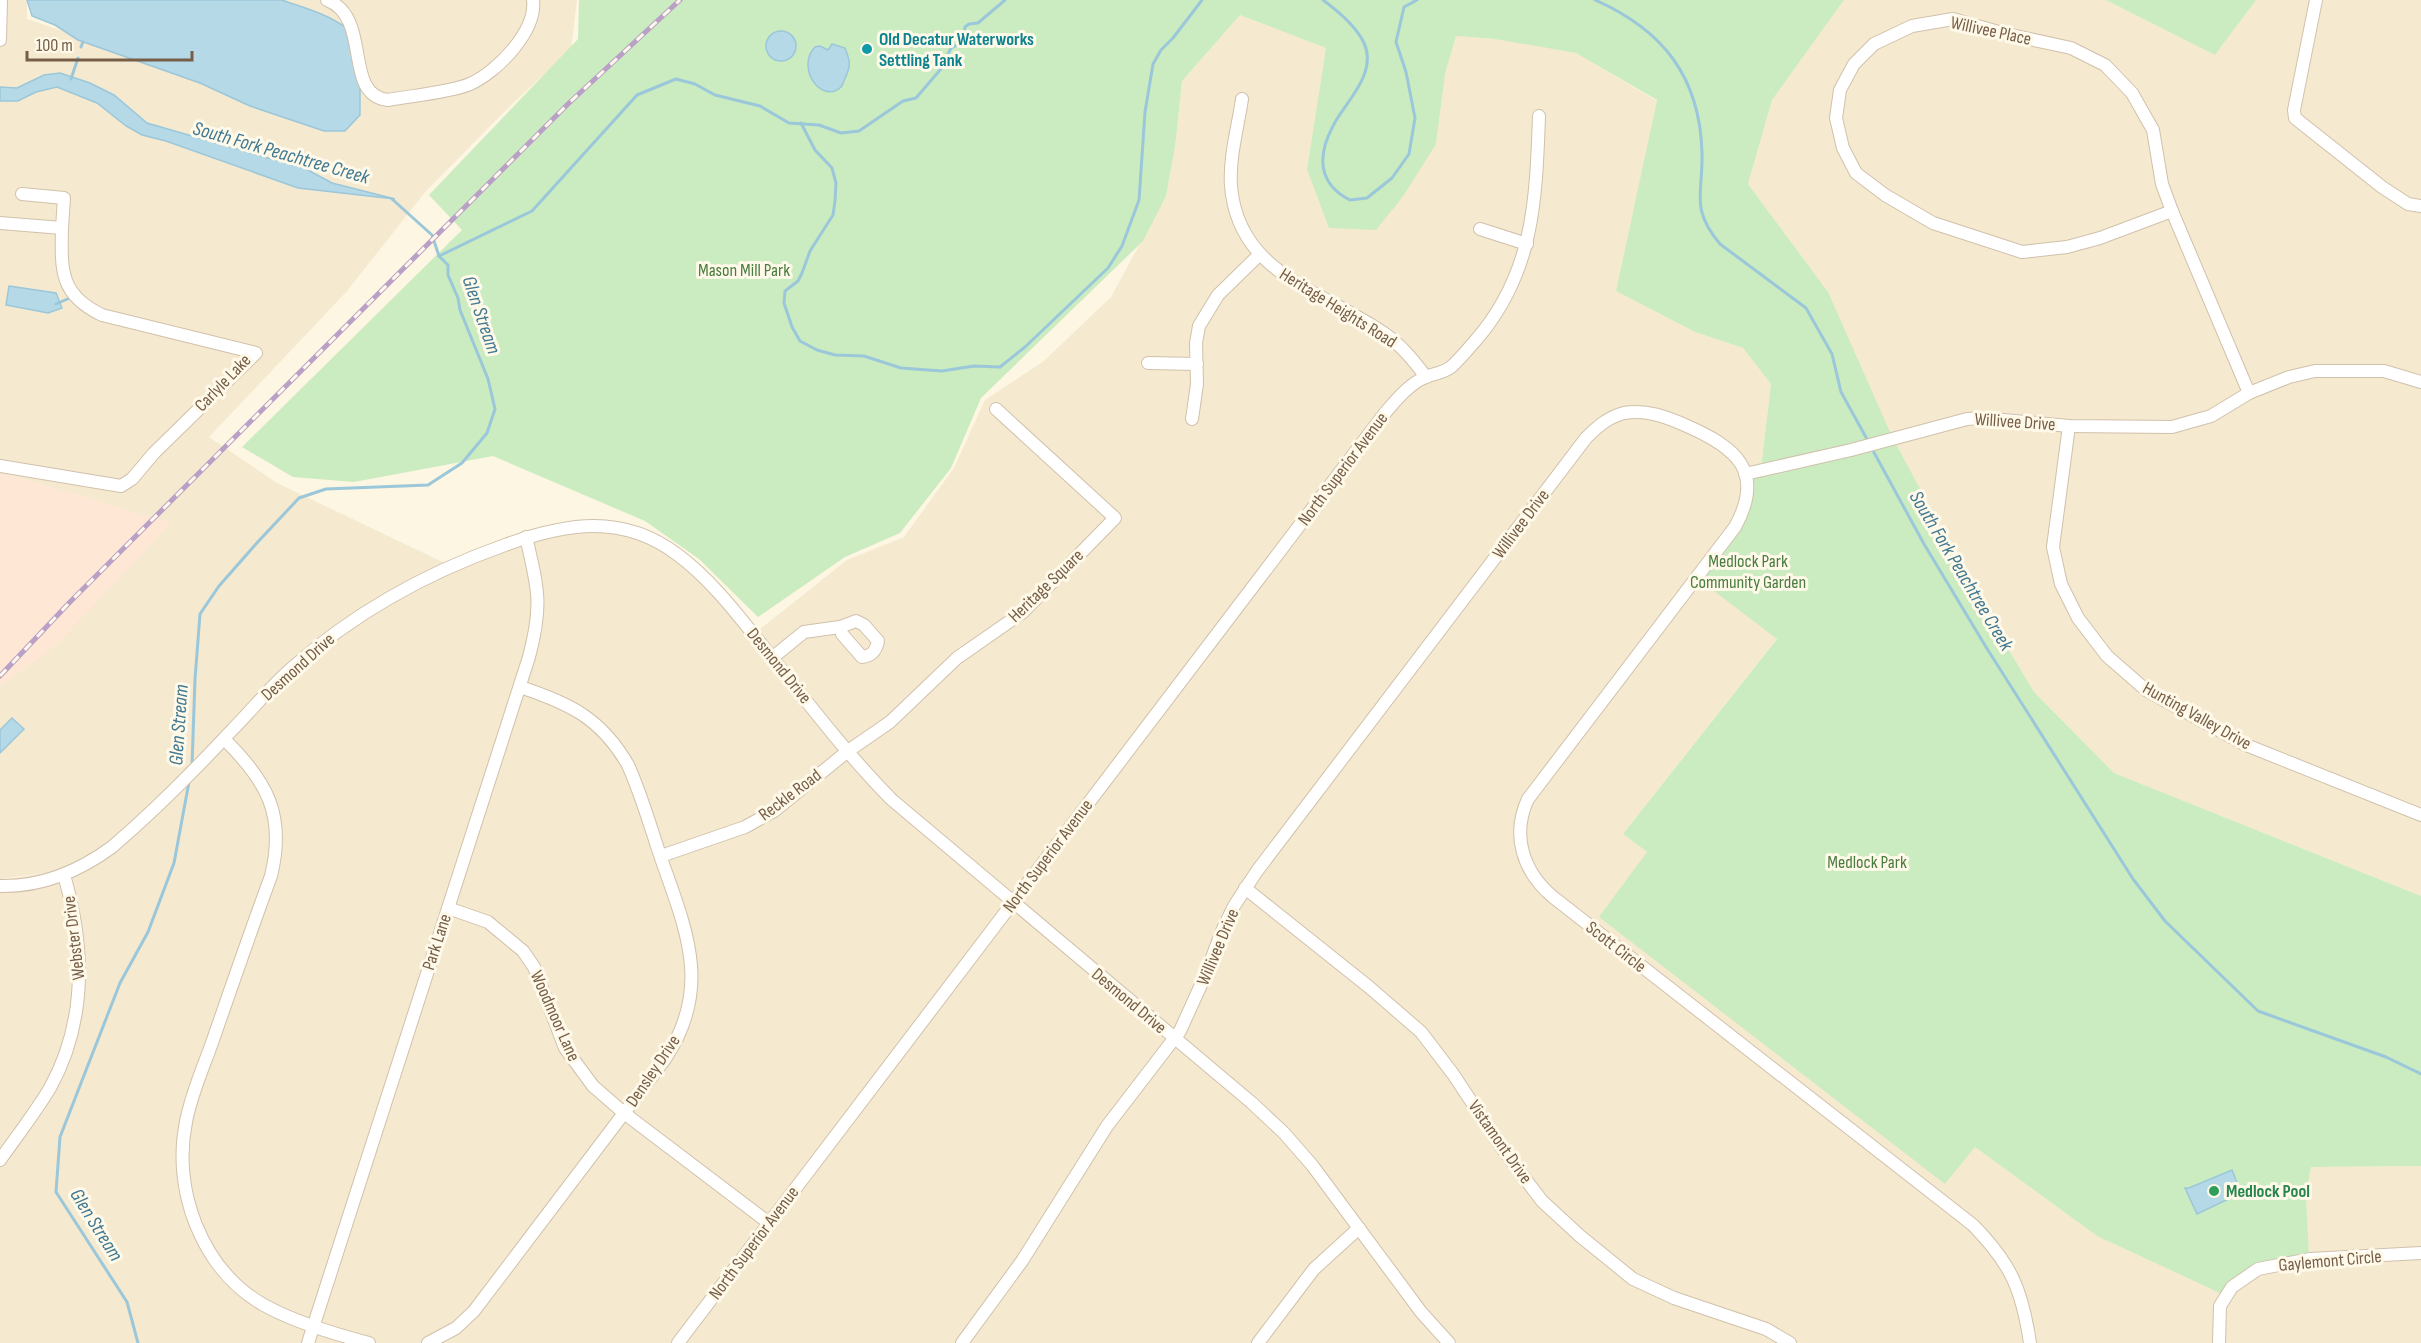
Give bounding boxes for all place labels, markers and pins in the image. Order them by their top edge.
place label: Old Decatur Waterworks Settling Tank [879,29,1034,71]
marker: Old Decatur Waterworks Settling Tank [860,42,874,56]
place label: Medlock Pool [2226,1181,2310,1202]
marker: Medlock Pool [2207,1184,2221,1198]

